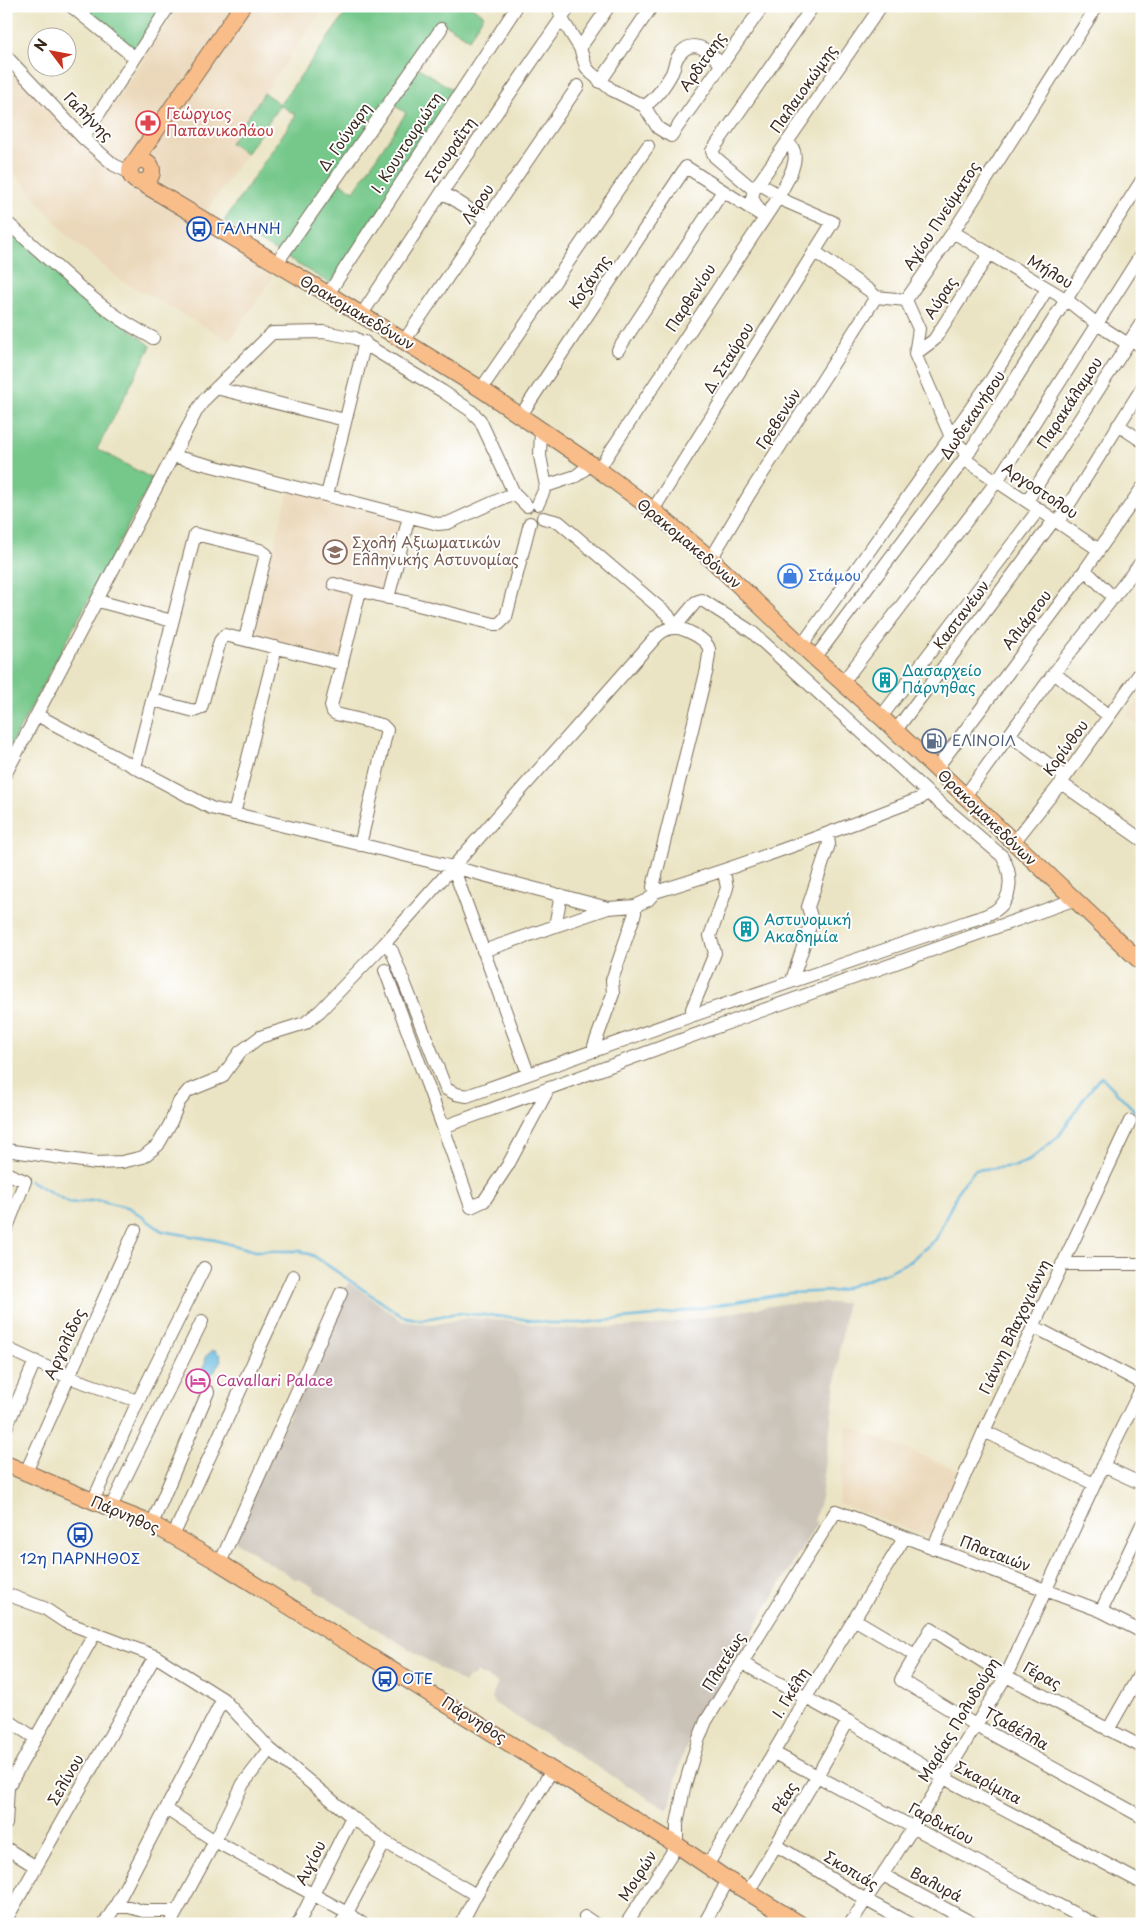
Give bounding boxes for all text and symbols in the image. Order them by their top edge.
street label: Αρδιταης [673,26,731,96]
north arrow [28,28,78,78]
text: N [29,35,52,55]
street label: Παλαιοκώμης [764,39,842,137]
street label: Γαλήνης [59,86,119,146]
street label: Ι. Κουντουριώτη [364,87,447,197]
street label: Δ. Γούναρη [312,97,376,175]
place label: Γεώργιος Παπανικολάου [166,101,274,141]
pharmacy icon: Γεώργιος Παπανικολάου [135,110,161,136]
street label: Στουραΐτη [419,112,481,187]
street label: Αγίου Πνεύματος [897,156,985,274]
street label: Λέρου [455,178,499,228]
bus stop icon: ΓΑΛΗΝΗ [186,216,212,242]
place label: ΓΑΛΗΝΗ [216,216,281,239]
street label: Μήλου [1024,248,1078,293]
street label: Κοζάνης [562,249,615,313]
street label: Παρθενίου [659,259,720,336]
street label: Θρακομακεδόνων [296,268,420,355]
street label: Αύρας [917,271,962,323]
street label: Δ. Σταύρου [697,317,759,397]
street label: Παρακάλαμου [1030,352,1107,453]
street label: Δωδεκανήσου [933,365,1010,463]
street label: Γρεβενών [749,383,806,453]
street label: Αργοστολου [998,456,1083,524]
street label: Θρακομακεδόνων [633,492,747,594]
place label: Σχολή Αξιωματικών Ελληνικής Αστυνομίας [352,530,519,570]
school or university icon: Σχολή Αξιωματικών Ελληνικής Αστυνομίας [322,539,348,565]
shop icon: Στάμου [777,563,803,589]
place label: Στάμου [808,563,861,586]
street label: Καστανέων [927,575,994,653]
street label: Αλιάρτου [996,584,1056,654]
place label: Δασαρχείο Πάρνηθας [902,658,982,698]
building icon: Δασαρχείο Πάρνηθας [872,667,898,693]
street label: Κορίνθου [1036,714,1093,780]
fuel station icon: ΕΛΙΝΟΙΛ [921,728,947,754]
place label: ΕΛΙΝΟΙΛ [952,728,1016,751]
street label: Θρακομακεδόνων [933,763,1043,871]
place label: Αστυνομική Ακαδημία [764,907,851,947]
building icon: Αστυνομική Ακαδημία [733,916,759,942]
street label: Γιάννη Βλαχογιάννη [972,1255,1055,1398]
street label: Αργολίδος [37,1304,90,1383]
hotel icon: Cavallari Palace [185,1368,211,1394]
place label: Cavallari Palace [216,1368,333,1391]
street label: Πάρνηθος [88,1489,164,1539]
bus stop icon: 12η ΠΑΡΝΗΘΟΣ [67,1522,93,1548]
street label: Πλαταιών [957,1528,1035,1577]
place label: 12η ΠΑΡΝΗΘΟΣ [20,1546,140,1569]
street label: Πλατέως [695,1627,750,1695]
street label: Μαρίας Πολυδούρη [911,1653,1004,1786]
street label: Γέρας [1019,1655,1066,1694]
street label: Ι. Γκέλη [766,1662,814,1722]
bus stop icon: ΟΤΕ [372,1666,398,1692]
place label: ΟΤΕ [402,1666,433,1689]
street label: Πάρνηθος [438,1690,512,1748]
street label: Τζαβέλλα [980,1700,1054,1755]
street label: Σελίνου [41,1749,89,1809]
street label: Σκαρίμπα [951,1754,1026,1809]
street label: Ρέας [765,1777,802,1818]
street label: Γαρδικίου [905,1796,978,1850]
street label: Αιγίου [289,1836,331,1889]
street label: Σκοπιάς [820,1844,884,1895]
street label: Μοιρών [612,1845,662,1905]
street label: Βαλυρά [907,1860,967,1907]

